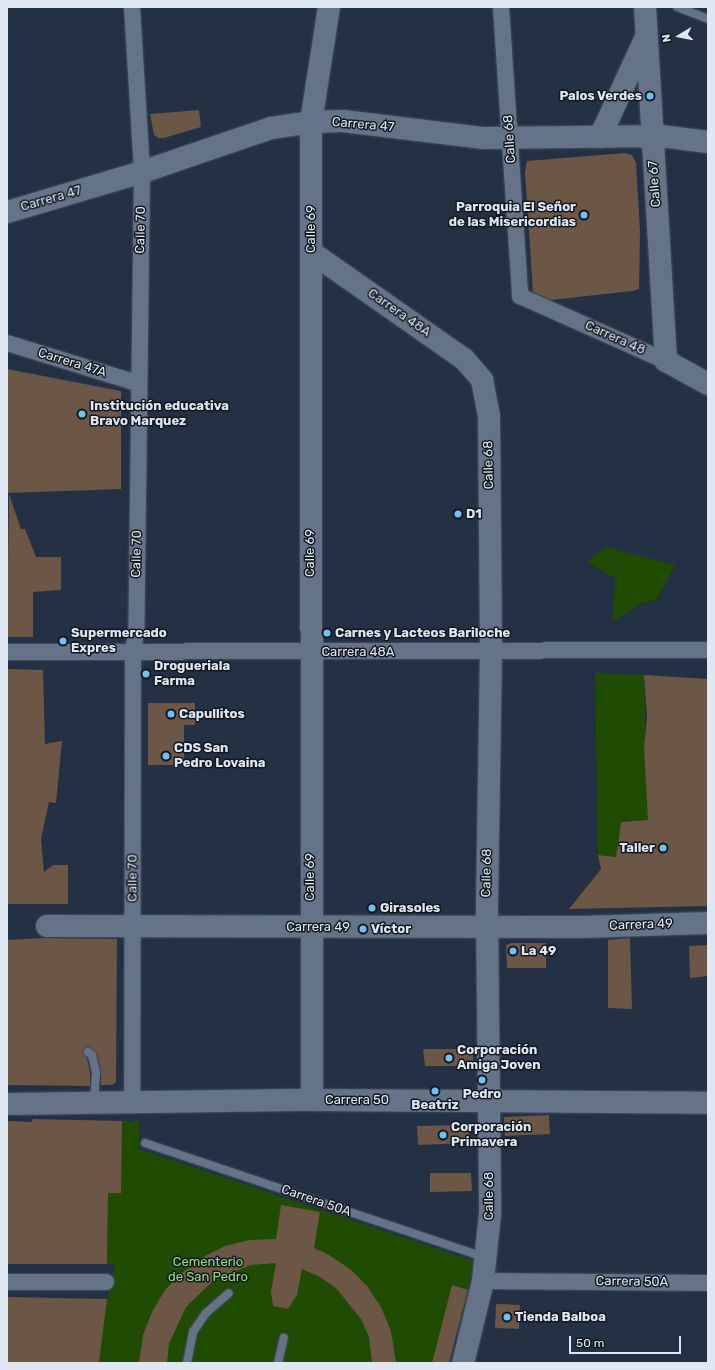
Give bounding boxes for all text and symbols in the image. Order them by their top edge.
north arrow [659,16,699,56]
text: N [660,33,674,43]
place label: Palos Verdes [559,88,642,104]
marker: Palos Verdes [645,91,655,101]
street label: Calle 68 [501,114,519,164]
street label: Carrera 47 [331,115,395,135]
street label: Calle 67 [646,160,664,208]
street label: Carrera 47 [19,183,83,215]
place label: Parroquia El Señor de las Misericordias [449,200,576,231]
street label: Calle 69 [303,205,319,253]
street label: Calle 70 [133,206,149,254]
marker: Parroquia El Señor de las Misericordias [579,210,589,220]
street label: Carrera 48A [365,286,433,340]
street label: Carrera 48 [582,318,648,358]
street label: Carrera 47A [36,345,108,381]
place label: Institución educativa Bravo Marquez [90,399,229,430]
marker: Institución educativa Bravo Marquez [77,409,87,419]
street label: Calle 68 [481,441,497,489]
place label: D1 [466,506,482,522]
marker: D1 [453,509,463,519]
street label: Calle 69 [302,529,318,577]
street label: Calle 70 [129,530,145,578]
place label: Carnes y Lacteos Bariloche [335,625,511,641]
place label: Supermercado Expres [71,626,167,657]
marker: Carnes y Lacteos Bariloche [322,628,332,638]
marker: Supermercado Expres [58,636,68,646]
street label: Carrera 48A [321,644,395,660]
place label: Drogueriala Farma [154,659,230,690]
marker: Drogueriala Farma [141,669,151,679]
place label: Capullitos [179,706,245,722]
marker: Capullitos [166,709,176,719]
place label: CDS San Pedro Lovaina [174,741,265,772]
marker: CDS San Pedro Lovaina [161,751,171,761]
place label: Taller [619,840,655,856]
marker: Taller [658,843,668,853]
street label: Calle 68 [479,849,495,897]
street label: Calle 69 [302,853,318,901]
street label: Calle 70 [125,854,141,902]
place label: Girasoles [380,900,440,916]
marker: Girasoles [367,903,377,913]
street label: Carrera 49 [609,916,673,934]
street label: Carrera 49 [286,919,350,935]
place label: Víctor [371,921,411,937]
marker: Víctor [358,924,368,934]
place label: La 49 [521,943,556,959]
marker: La 49 [508,946,518,956]
place label: Corporación Amiga Joven [457,1043,541,1074]
marker: Corporación Amiga Joven [444,1053,454,1063]
marker: Pedro [477,1075,487,1085]
marker: Beatriz [430,1086,440,1096]
place label: Pedro [463,1086,501,1102]
street label: Carrera 50 [325,1092,389,1108]
place label: Beatriz [411,1097,459,1113]
place label: Corporación Primavera [451,1120,531,1151]
marker: Corporación Primavera [438,1130,448,1140]
street label: Calle 68 [481,1172,497,1220]
street label: Carrera 50A [279,1182,353,1220]
park label: Cementerio de San Pedro [168,1255,248,1286]
street label: Carrera 50A [596,1274,668,1290]
place label: Tienda Balboa [515,1309,606,1325]
marker: Tienda Balboa [502,1312,512,1322]
scale bar [571,1328,683,1354]
text: 50 m [576,1336,604,1350]

